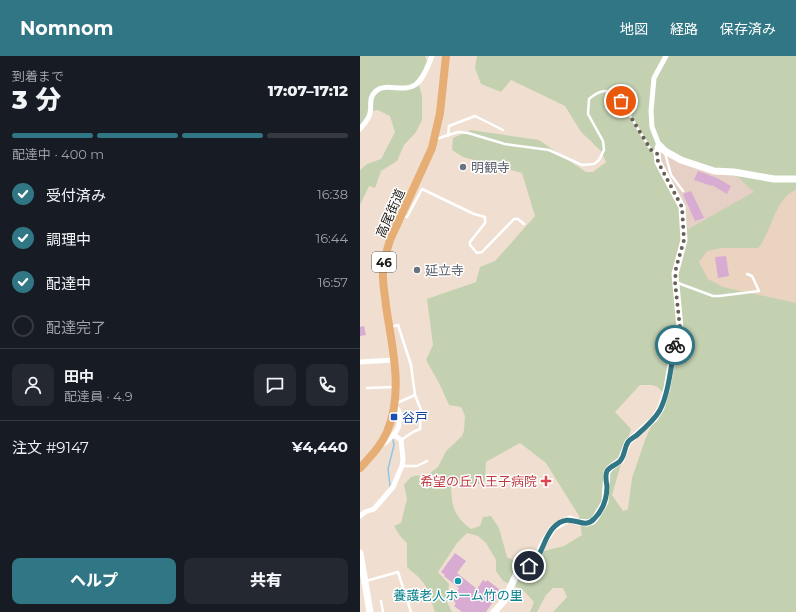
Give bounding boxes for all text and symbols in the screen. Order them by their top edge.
text: Nomnom [20,17,113,40]
text: 地図 [620,20,648,38]
text: 経路 [670,20,698,38]
text: 保存済み [720,20,776,38]
text: 到着まで [12,68,64,84]
text: 17:07–17:12 [268,81,348,100]
text: 3 分 [12,84,61,116]
pin [604,84,638,118]
icon: bag [610,90,632,112]
text: 配達中 · 400 m [12,146,104,162]
place label: 明観寺 [471,159,510,175]
marker: 明観寺 [458,162,468,172]
icon: check [12,183,34,205]
text: 受付済み [46,186,106,205]
text: 16:38 [317,186,348,202]
street label: 高尾街道 [372,186,408,240]
icon: check [12,227,34,249]
text: 調理中 [46,230,91,249]
text: 16:44 [315,230,348,246]
road number: 46 [372,252,396,272]
place label: 延立寺 [425,262,464,278]
marker: 延立寺 [412,265,422,275]
icon: check [12,271,34,293]
text: 配達中 [46,274,91,293]
text: 16:57 [318,274,348,290]
text: 配達完了 [46,318,106,337]
courier [655,325,695,365]
icon: bike [664,334,686,356]
button: person [12,364,54,406]
button: chat [254,364,296,406]
button: phone [306,364,348,406]
text: 田中 [64,367,94,386]
text: 配達員 · 4.9 [64,388,133,404]
place label: 谷戸 [402,409,428,425]
marker: 谷戸 [389,412,399,422]
text: ¥4,440 [292,437,348,456]
text: 注文 #9147 [12,438,89,457]
place label: 希望の丘八王子病院 [420,473,537,489]
marker: 希望の丘八王子病院 [540,475,552,487]
pin [512,549,546,583]
icon: home [518,555,540,577]
button: ヘルプ [12,558,176,604]
button: 共有 [184,558,348,604]
marker: 養護老人ホーム竹の里 [453,576,463,586]
place label: 養護老人ホーム竹の里 [393,587,523,603]

